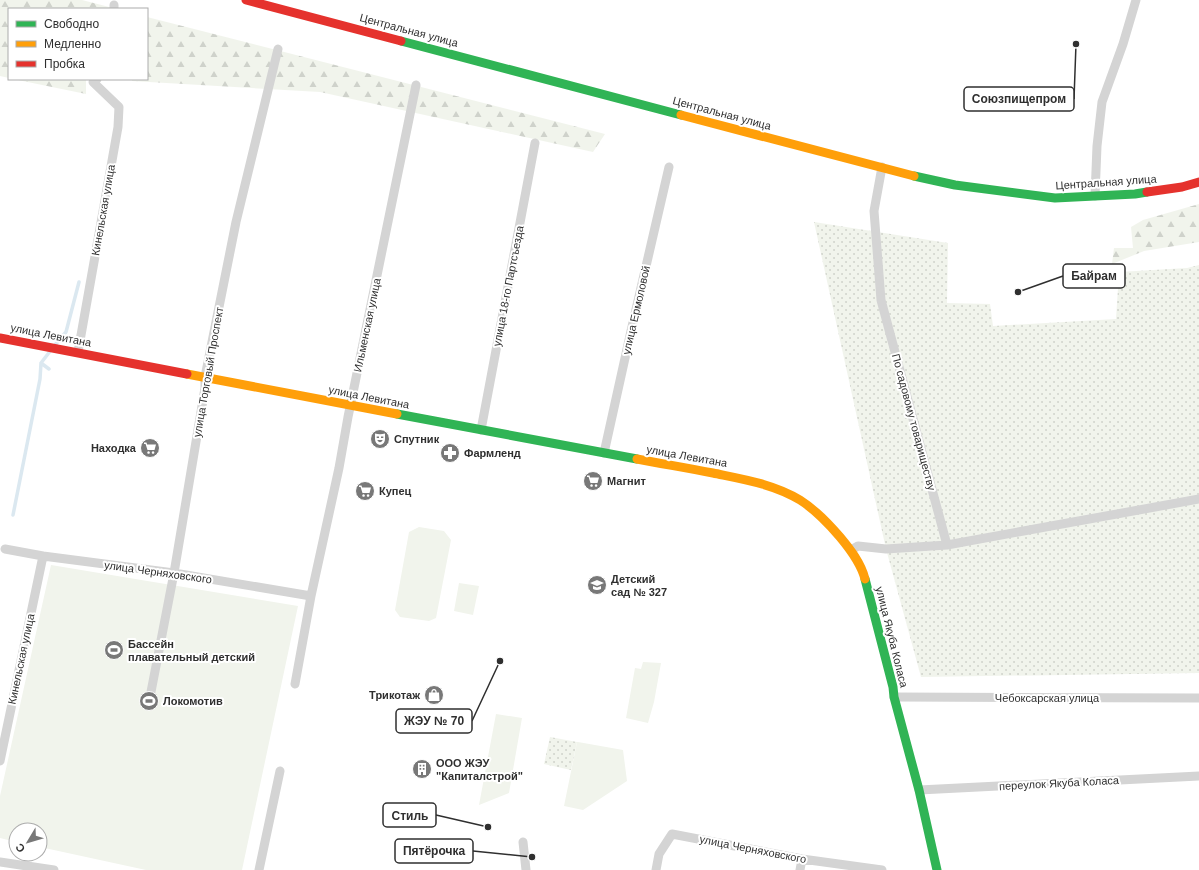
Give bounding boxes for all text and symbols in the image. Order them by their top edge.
legend [8,8,148,80]
street label: Центральная улица [359,11,460,49]
text: Свободно [44,17,99,31]
text: Медленно [44,37,101,51]
text: Пробка [44,57,85,71]
callout: Союзпищепром [964,87,1074,111]
text: Союзпищепром [972,92,1066,106]
street label: Центральная улица [672,94,773,132]
street label: Кинельская улица [89,163,117,257]
street label: Центральная улица [1055,172,1158,192]
street label: улица 18-го Партсъезда [490,224,526,347]
street label: улица Ермоловой [620,264,652,356]
callout: Байрам [1063,264,1125,288]
text: Байрам [1071,269,1117,283]
street label: Ильменская улица [351,276,383,373]
street label: улица Торговый Проспект [191,306,225,438]
street label: улица Левитана [10,321,93,349]
street label: По садовому товариществу [890,352,938,492]
street label: улица Левитана [328,383,411,411]
theatre icon: Спутник [369,428,391,450]
place label: Спутник [394,433,440,445]
supermarket icon: Находка [139,437,161,459]
place label: Находка [91,442,137,454]
pharmacy icon: Фармленд [439,442,461,464]
street label: улица Левитана [646,443,729,469]
place label: Фармленд [464,447,521,459]
supermarket icon: Магнит [582,470,604,492]
place label: Магнит [607,475,646,487]
supermarket icon: Купец [354,480,376,502]
place label: Купец [379,485,412,497]
street label: улица Черняховского [103,559,213,585]
place label: Детский сад № 327 [611,573,667,598]
school or university icon: Детский сад № 327 [586,574,608,596]
street label: улица Якуба Коласа [874,585,911,689]
street label: Кинельская улица [6,612,37,705]
place label: Бассейн плавательный детский [128,638,255,663]
sports icon: Бассейн плавательный детский [103,639,125,661]
shop icon: Трикотаж [423,684,445,706]
place label: Трикотаж [369,689,420,701]
sports icon: Локомотив [138,690,160,712]
street label: Чебоксарская улица [995,692,1100,704]
place label: Локомотив [163,695,223,707]
callout: ЖЭУ № 70 [396,709,472,733]
text: ЖЭУ № 70 [403,714,464,728]
place label: ООО ЖЭУ "Капиталстрой" [436,757,523,782]
building icon: ООО ЖЭУ "Капиталстрой" [411,758,433,780]
street label: переулок Якуба Коласа [999,774,1120,792]
callout: Стиль [383,803,436,827]
text: Стиль [392,809,428,823]
north arrow [8,822,48,862]
street label: улица Черняховского [699,833,807,865]
callout: Пятёрочка [395,839,473,863]
text: С [13,841,27,855]
text: Пятёрочка [403,844,465,858]

